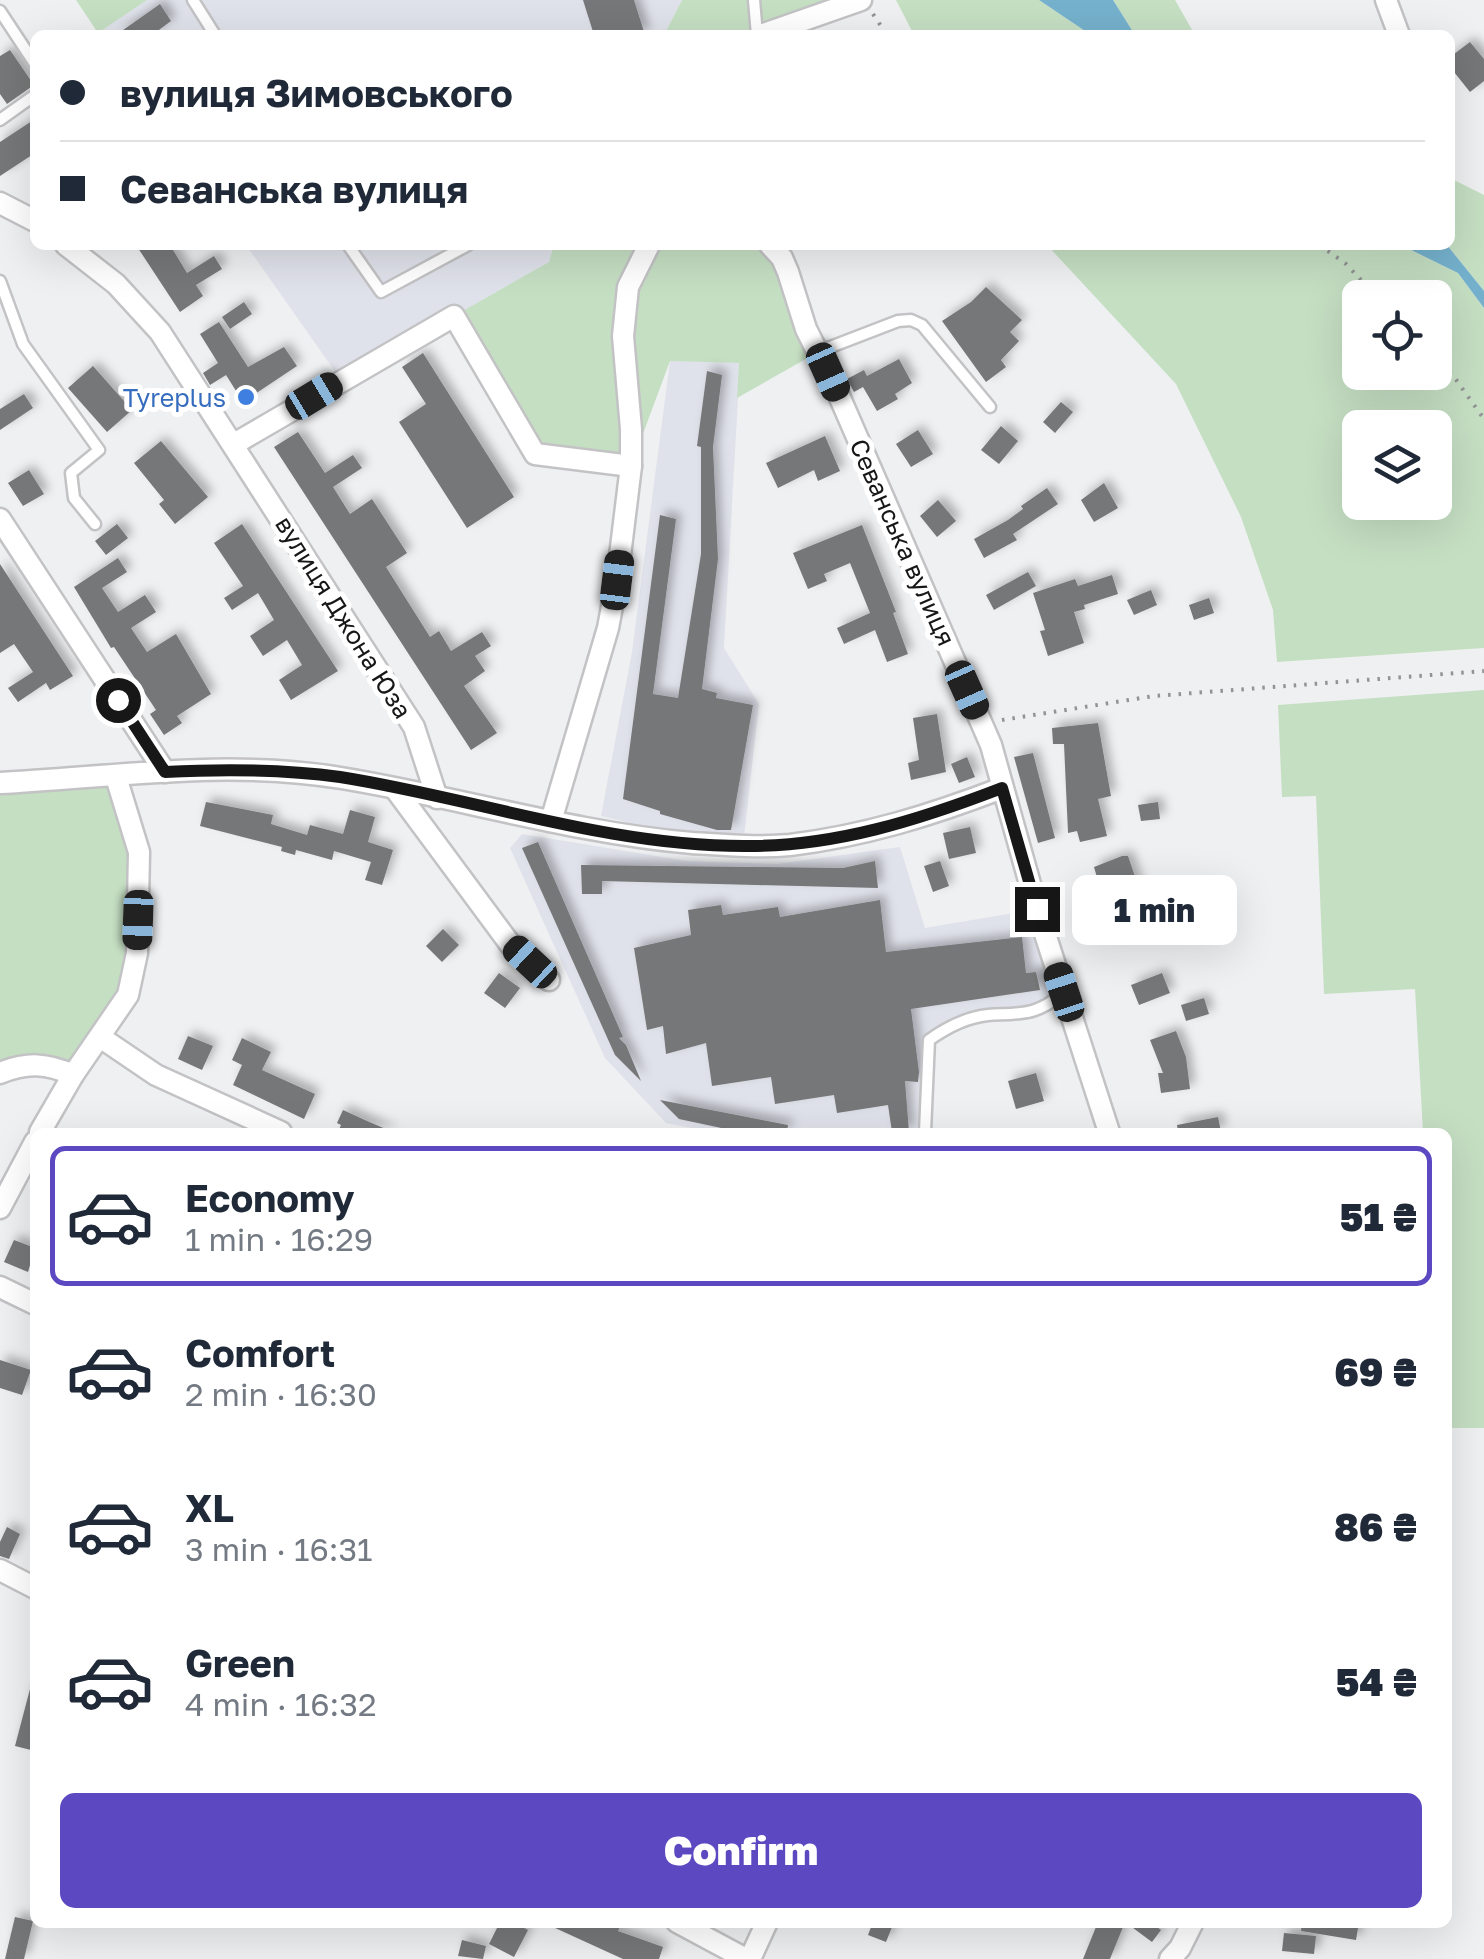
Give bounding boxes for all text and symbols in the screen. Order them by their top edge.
text: вулиця Зимовського [120,70,513,115]
text: Севанська вулиця [120,166,468,211]
map controls [1342,280,1452,520]
button: locate [1342,280,1452,390]
car [802,338,854,406]
car [281,368,347,424]
place label: Tyreplus [123,382,226,413]
marker: Tyreplus [235,386,257,408]
button: layers [1342,410,1452,520]
street label: Севанська вулиця [843,434,963,650]
street label: вулиця Джона Юза [269,510,419,724]
car [598,548,636,612]
car [941,656,993,724]
route start [96,678,141,723]
callout: 1 min [1072,874,1237,944]
route end [1015,887,1060,932]
car [122,889,154,951]
text: 1 min [1114,891,1195,929]
car [498,931,562,993]
car [1040,959,1088,1025]
icon: car [65,1171,155,1261]
text: Economy [185,1175,354,1220]
text: 51 ₴ [1340,1194,1417,1239]
text: 1 min · 16:29 [185,1220,373,1258]
icon: car [65,1326,155,1416]
text: Comfort [185,1330,335,1375]
text: 69 ₴ [1334,1349,1417,1394]
text: 2 min · 16:30 [185,1375,377,1413]
icon: car [65,1481,155,1571]
text: XL [185,1485,234,1530]
text: 86 ₴ [1334,1504,1417,1549]
text: 3 min · 16:31 [185,1530,373,1568]
icon: car [65,1636,155,1726]
text: Green [185,1640,295,1685]
text: 54 ₴ [1335,1659,1417,1704]
text: 4 min · 16:32 [185,1685,376,1723]
button: Confirm [60,1793,1422,1908]

